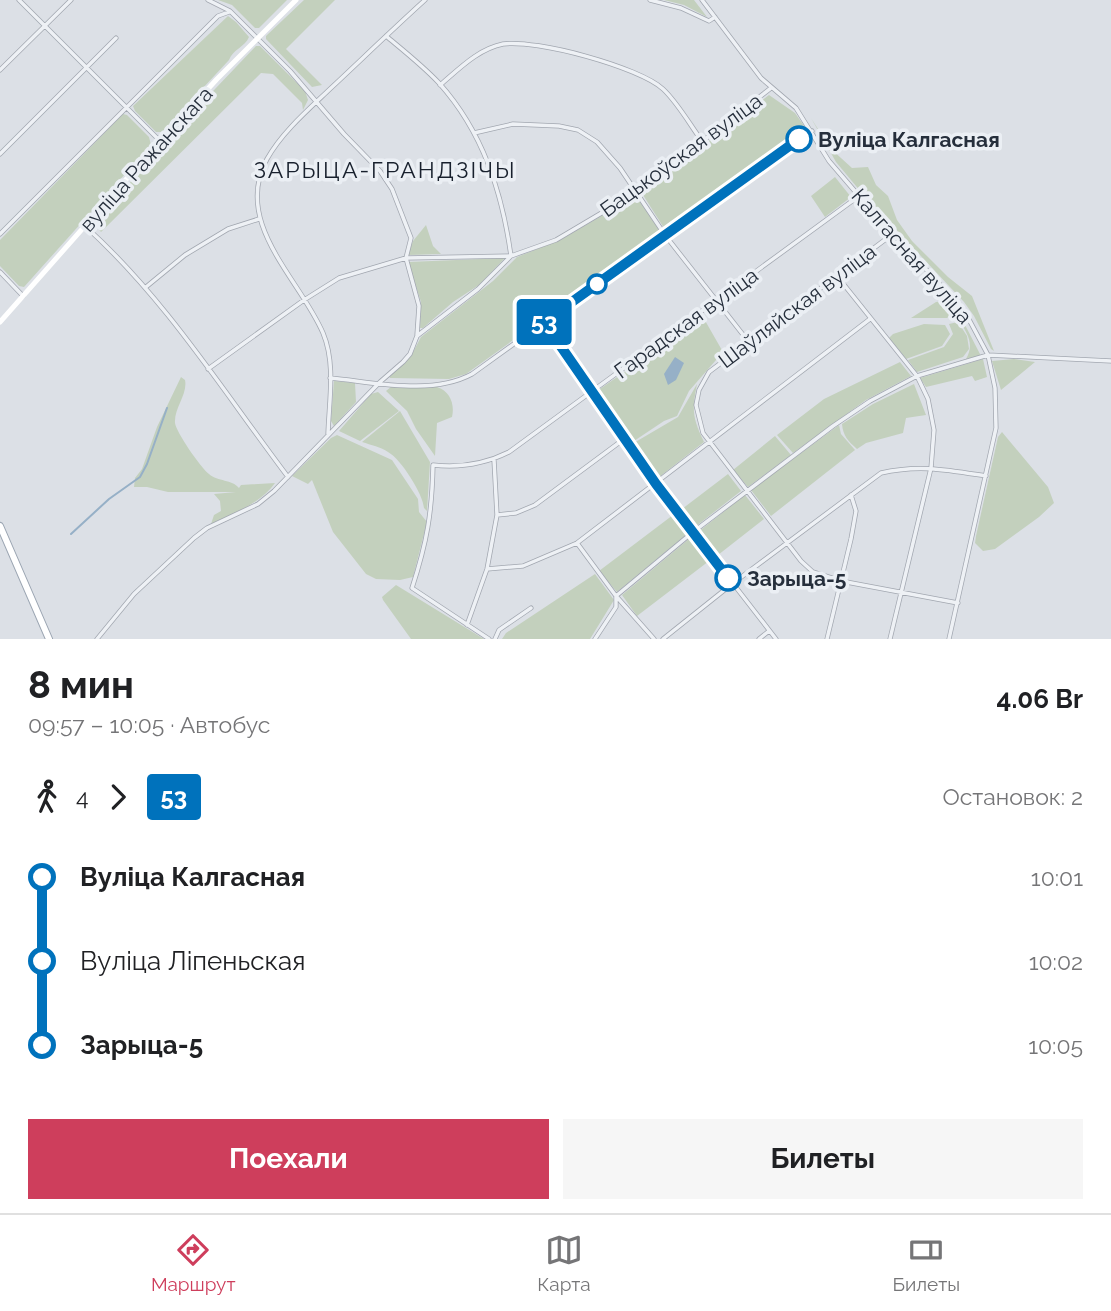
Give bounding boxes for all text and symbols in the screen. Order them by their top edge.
street label: вуліца Ражанскага [74,81,218,237]
street label: Бацькоўская вуліца [595,88,767,222]
marker: Вуліца Калгасная [786,126,812,152]
place label: Вуліца Калгасная [818,127,1000,152]
district label: ЗАРЫЦА-ГРАНДЗІЧЫ [253,156,517,183]
street label: Калгасная вуліца [847,183,977,329]
street label: Шаўляйская вуліца [713,239,881,373]
street label: Гарадская вуліца [609,262,763,384]
unlabelled marker [587,274,607,294]
line badge: 53 [512,299,576,345]
text: 53 [531,307,557,336]
marker: Зарыца-5 [715,565,741,591]
place label: Зарыца-5 [747,566,846,591]
text: 8 мин [28,662,134,707]
text: 4.06 Br [997,684,1083,714]
text: 09:57 – 10:05 · Автобус [28,711,270,738]
icon: walk [28,778,66,816]
icon: forward [99,778,137,816]
text: 53 [161,782,187,811]
text: 4 [76,783,89,810]
text: Остановок: 2 [942,783,1083,810]
text: Вуліца Калгасная [80,862,305,892]
text: 10:01 [1031,864,1083,891]
text: Вуліца Ліпеньская [80,946,306,976]
text: 10:02 [1029,948,1083,975]
text: Зарыца-5 [80,1030,203,1060]
text: 10:05 [1028,1032,1083,1059]
button: Поехали [28,1119,549,1199]
button: Билеты [563,1119,1083,1199]
tab: Маршрут [151,1231,235,1295]
tab: Карта [537,1231,591,1295]
tab: Билеты [893,1231,960,1295]

